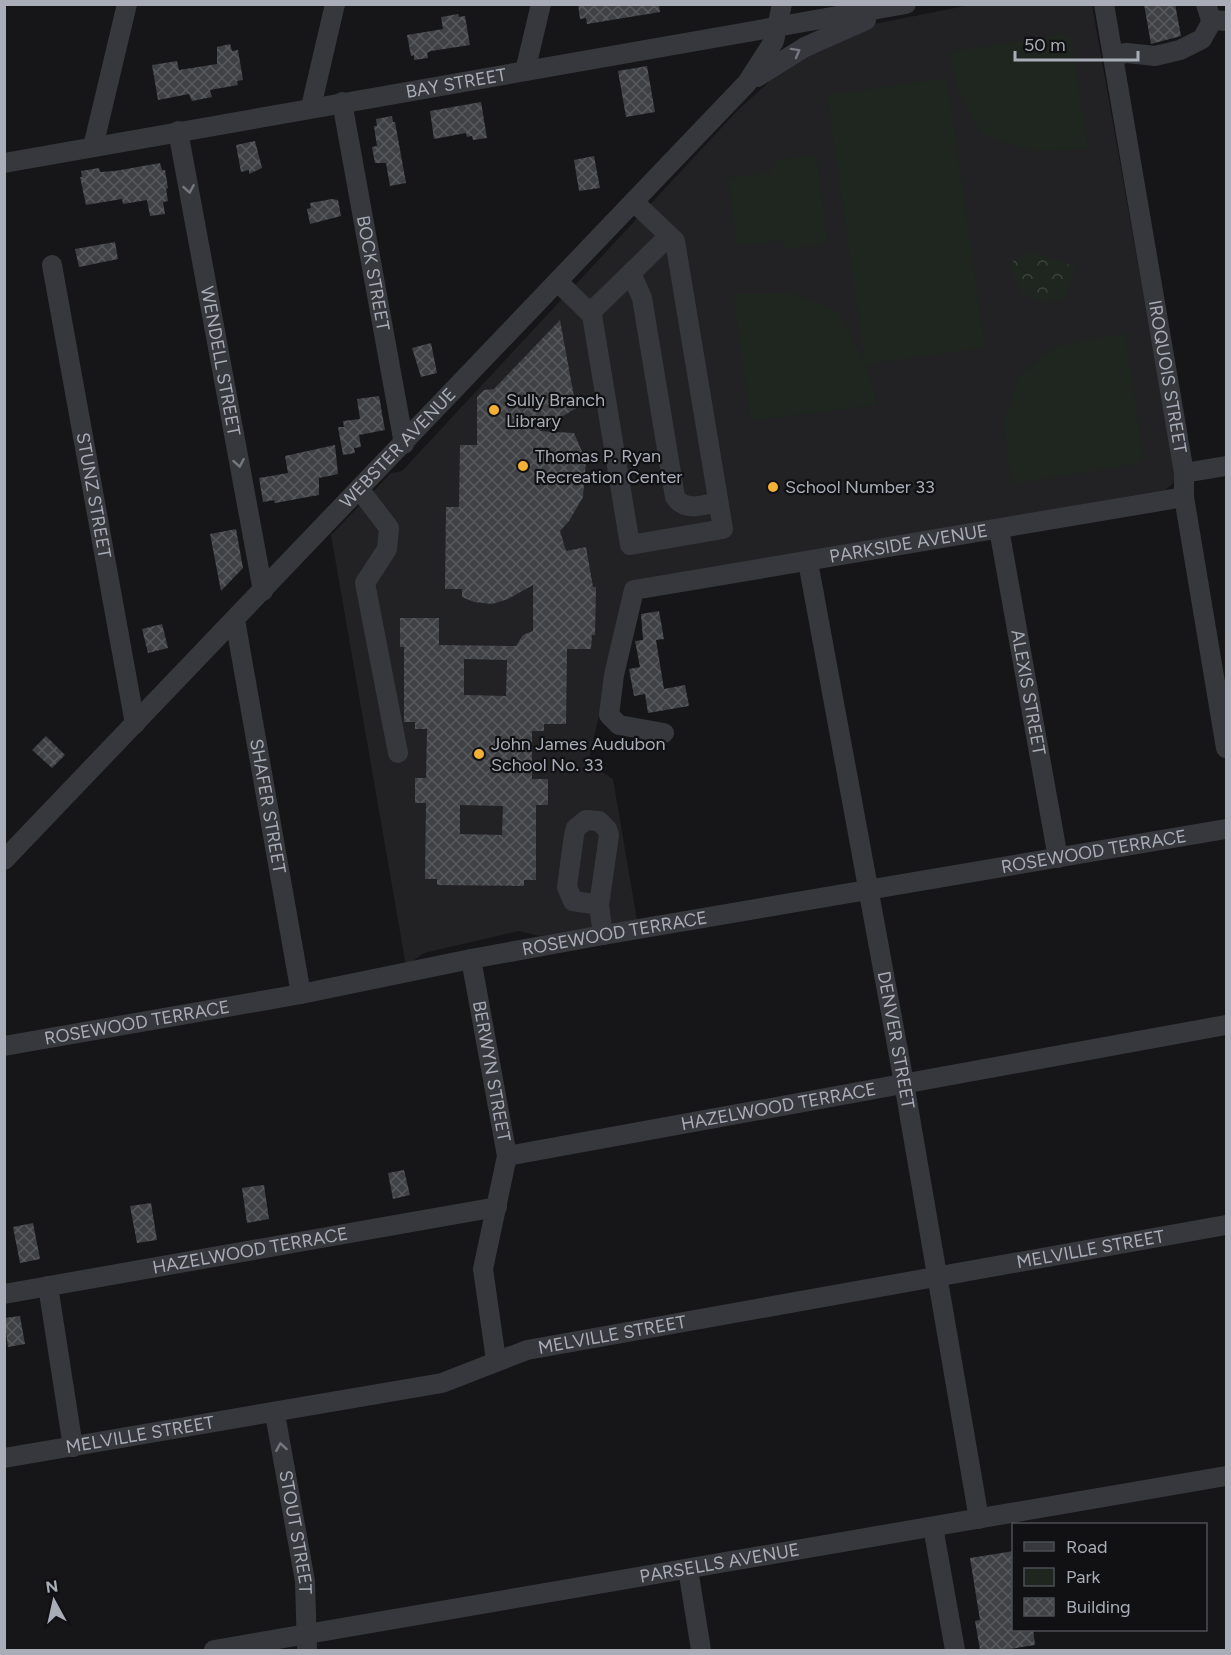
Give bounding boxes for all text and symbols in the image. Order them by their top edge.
scale bar [1015,24,1138,62]
text: 50 m [1024,34,1066,56]
one-way arrow [790,48,801,59]
street label: BAY STREET [404,64,508,103]
one-way arrow [182,184,195,194]
street label: BOCK STREET [352,214,394,333]
street label: WENDELL STREET [196,285,245,438]
street label: IROQUOIS STREET [1144,298,1191,455]
street label: WEBSTER AVENUE [335,383,461,513]
place label: Sully Branch Library [506,389,605,432]
marker: Sully Branch Library [487,403,501,417]
street label: STUNZ STREET [71,431,116,560]
place label: Thomas P. Ryan Recreation Center [535,445,682,488]
one-way arrow [233,459,245,468]
marker: Thomas P. Ryan Recreation Center [516,459,530,473]
place label: School Number 33 [785,476,935,498]
marker: School Number 33 [766,480,780,494]
street label: PARKSIDE AVENUE [828,519,989,568]
street label: ALEXIS STREET [1006,628,1050,757]
place label: John James Audubon School No. 33 [491,733,666,776]
street label: SHAFER STREET [245,737,291,875]
marker: John James Audubon School No. 33 [472,747,486,761]
street label: ROSEWOOD TERRACE [999,825,1188,878]
street label: ROSEWOOD TERRACE [520,906,709,961]
street label: DENVER STREET [873,969,919,1110]
street label: ROSEWOOD TERRACE [43,996,231,1050]
street label: BERWYN STREET [468,999,515,1144]
street label: HAZELWOOD TERRACE [679,1078,878,1135]
street label: HAZELWOOD TERRACE [151,1223,350,1279]
street label: MELVILLE STREET [1015,1225,1166,1273]
street label: MELVILLE STREET [536,1311,688,1359]
street label: MELVILLE STREET [64,1411,216,1458]
one-way arrow [275,1443,288,1453]
street label: STOUT STREET [274,1468,316,1594]
legend [1012,1523,1207,1631]
text: Road [1066,1536,1107,1558]
street label: PARSELLS AVENUE [638,1539,801,1588]
text: Park [1066,1566,1101,1588]
north arrow [24,1571,84,1631]
text: N [45,1576,59,1597]
text: Building [1066,1596,1131,1618]

